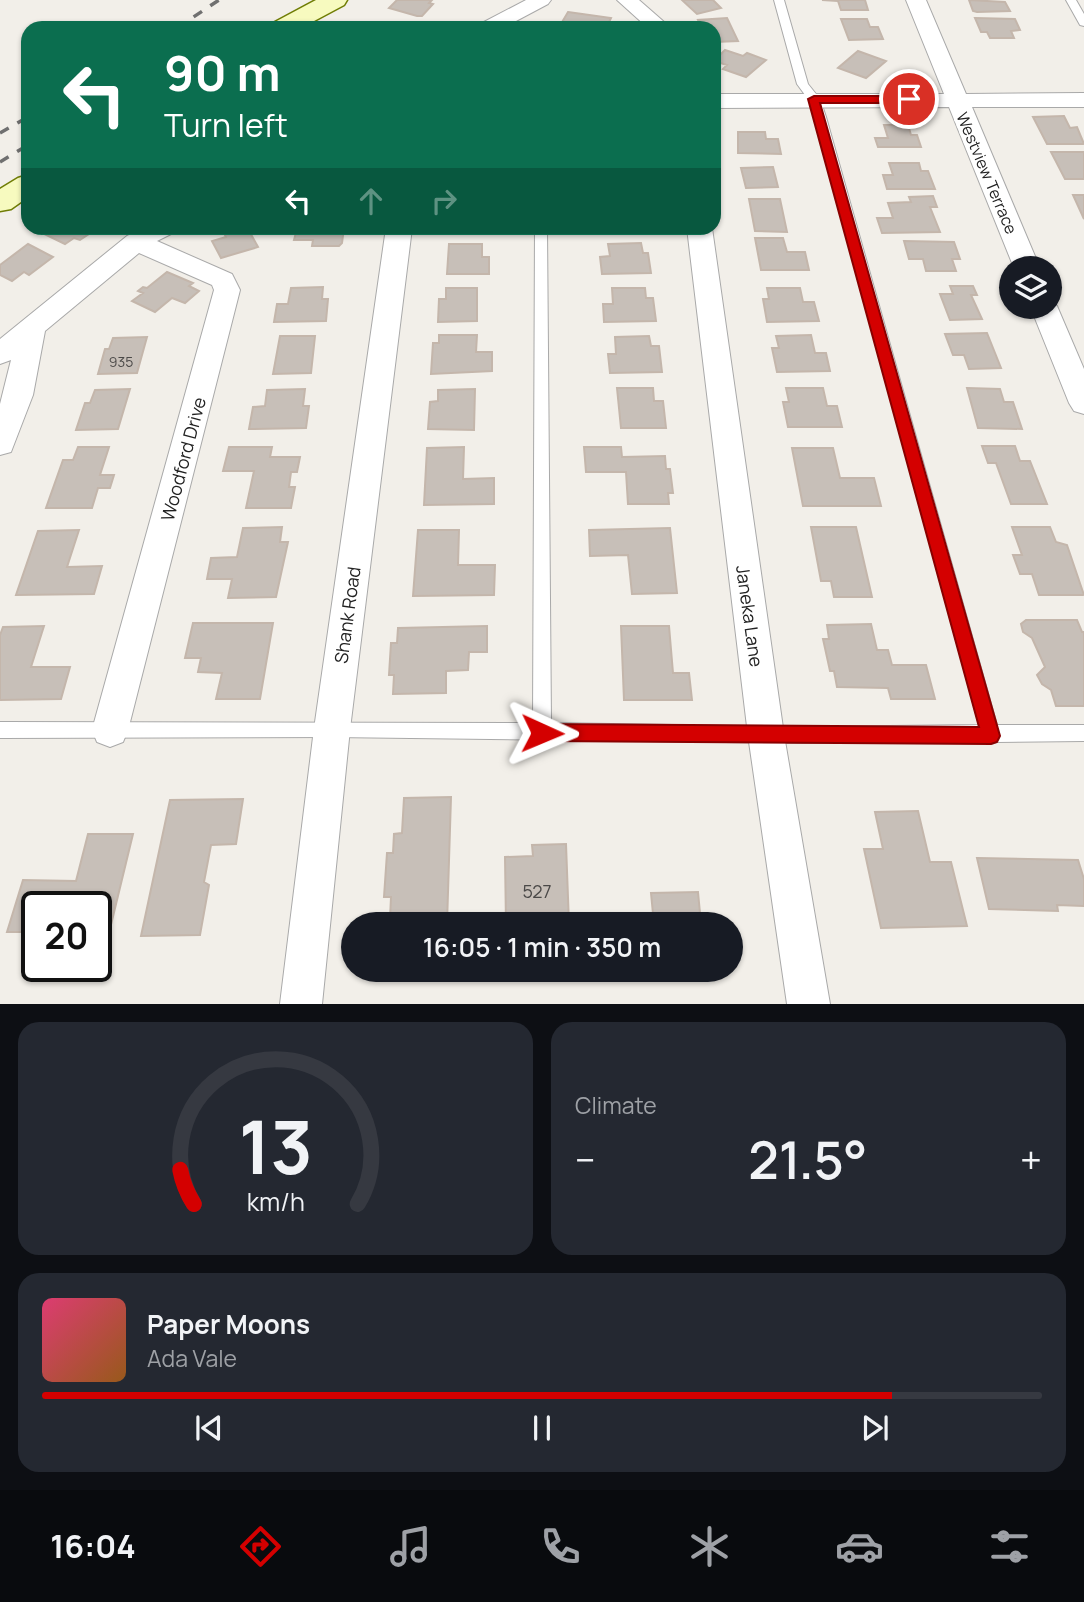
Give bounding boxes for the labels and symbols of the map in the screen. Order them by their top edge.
pin [879,69,939,129]
street label: Westview Terrace [951,109,1023,237]
house number: 935 [109,352,133,371]
street label: Woodford Drive [155,395,211,523]
street label: Janeka Lane [731,564,769,668]
street label: Shank Road [328,565,366,665]
position arrow [505,696,579,770]
house number: 527 [522,879,552,903]
speed limit sign: 20 [21,891,112,982]

